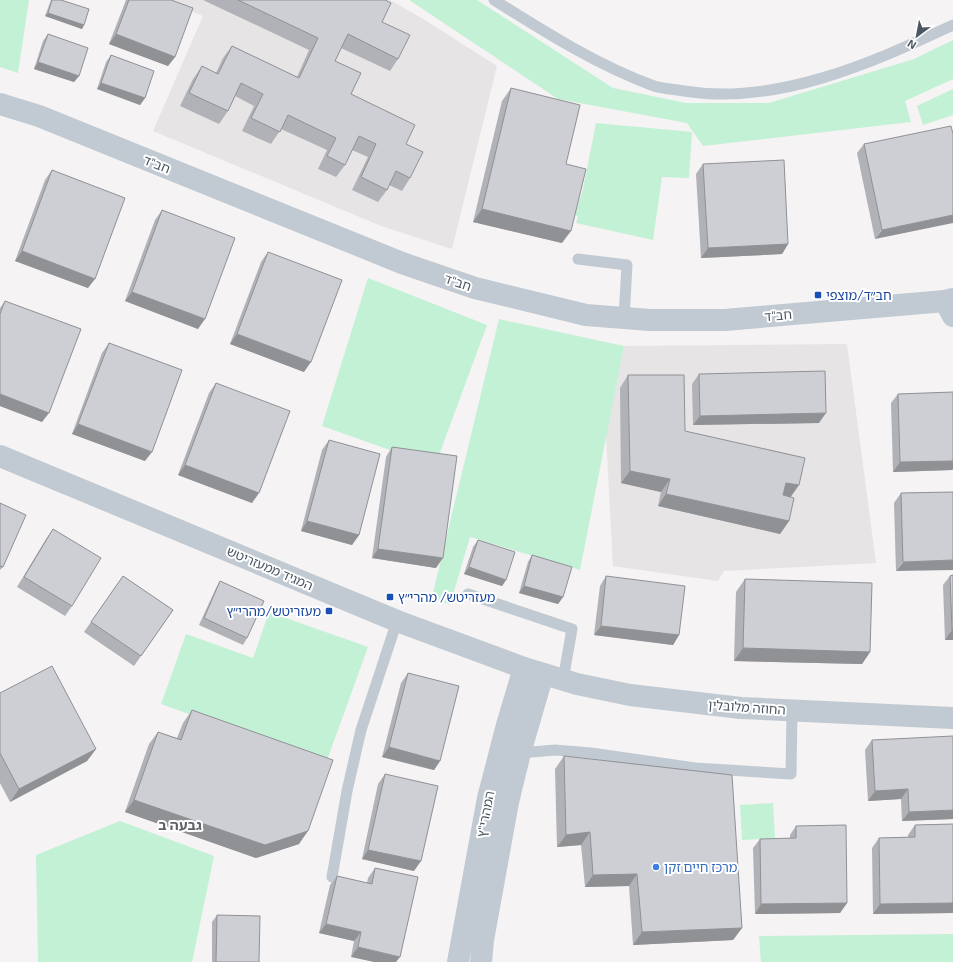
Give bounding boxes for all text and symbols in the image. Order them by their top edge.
north arrow [897,16,937,56]
text: N [905,37,918,53]
street label: חב"ד [141,151,173,177]
street label: חב"ד [442,270,474,294]
place label: חב״ד/מוצפי [826,287,892,303]
marker: חב״ד/מוצפי [813,290,823,300]
street label: חב"ד [764,306,792,324]
street label: המגיד ממעזריטש [224,543,316,593]
place label: מעזריטש/ מהרי״ץ [398,589,496,605]
marker: מעזריטש/ מהרי״ץ [385,592,395,602]
place label: מעזריטש/מהרי״ץ [226,603,321,619]
marker: מעזריטש/מהרי״ץ [324,606,334,616]
street label: החוזה מלובלין [708,696,786,718]
street label: המהרי"ץ [473,789,497,839]
district label: גבעה ב [158,816,202,833]
place label: מרכז חיים זקן [664,859,738,875]
marker: מרכז חיים זקן [651,862,661,872]

